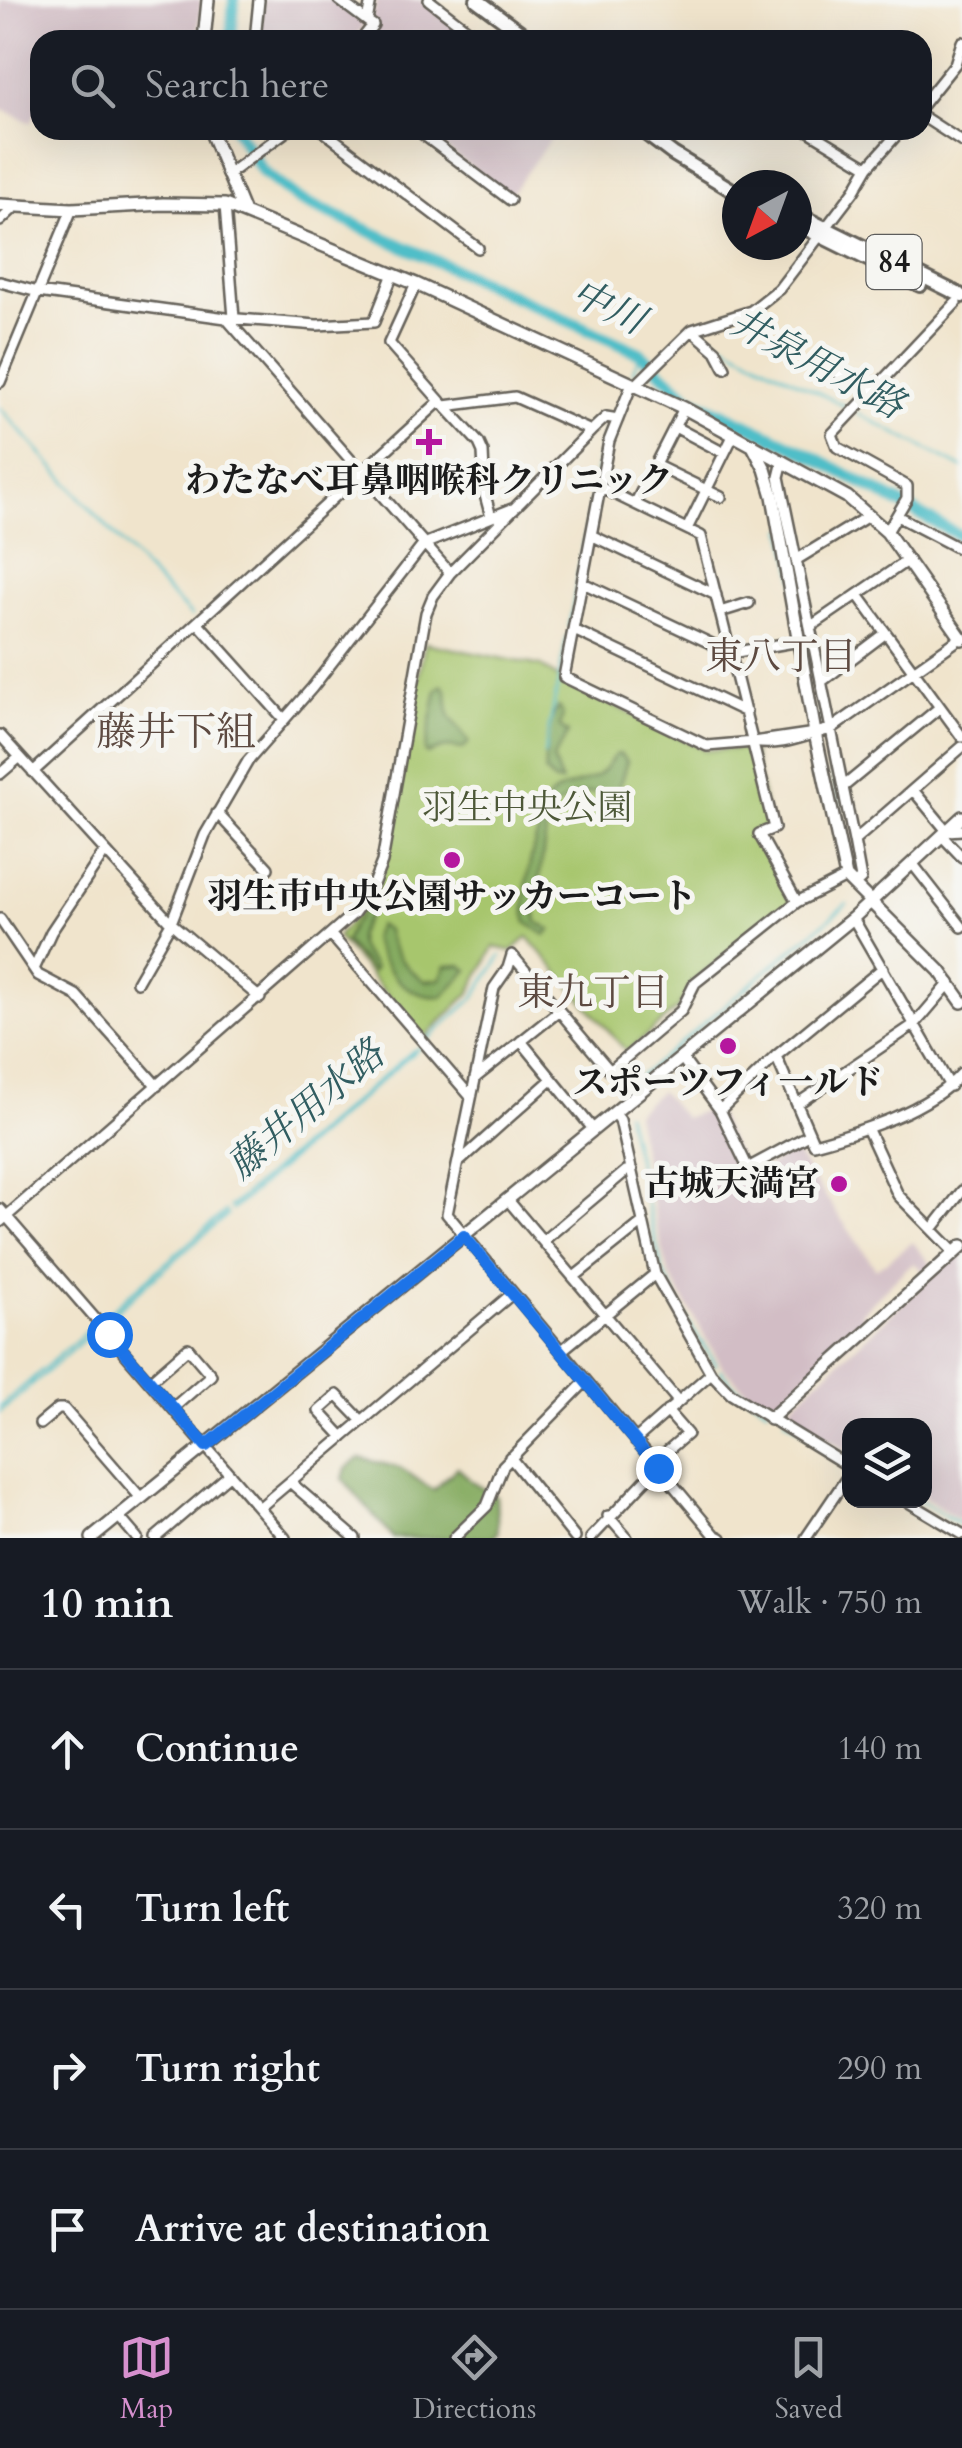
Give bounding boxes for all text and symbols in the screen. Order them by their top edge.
search box [30,30,932,140]
icon: search [65,58,120,113]
text: Search here [145,59,329,111]
north arrow [722,170,812,260]
road number: 84 [866,235,922,289]
water label: 中川 [562,267,657,349]
water label: 井泉用水路 [721,296,916,433]
marker: わたなべ耳鼻咽喉科クリニック [416,429,442,455]
place label: わたなべ耳鼻咽喉科クリニック [185,457,673,505]
district label: 東八丁目 [705,631,857,683]
district label: 藤井下組 [96,705,256,760]
park label: 羽生中央公園 [422,784,632,832]
marker: 羽生市中央公園サッカーコート [441,849,463,871]
place label: 羽生市中央公園サッカーコート [207,873,697,921]
district label: 東九丁目 [517,967,669,1019]
water label: 藤井用水路 [217,1027,398,1191]
marker: スポーツフィ一ルド [717,1035,739,1057]
place label: スポーツフィ一ルド [573,1059,883,1107]
place label: 古城天満宮 [644,1160,819,1208]
marker: 古城天満宮 [828,1173,850,1195]
route start [87,1312,133,1358]
map controls [842,1418,932,1508]
button: layers [842,1418,932,1508]
route end [636,1446,682,1492]
text: 10 min [40,1575,173,1632]
text: Walk · 750 m [737,1581,922,1625]
icon: ahead [40,1722,95,1777]
text: Continue [135,1723,299,1775]
text: 140 m [837,1727,922,1771]
icon: left [40,1882,95,1937]
text: Turn left [135,1883,289,1935]
text: 320 m [837,1887,922,1931]
icon: right [40,2042,95,2097]
text: Turn right [135,2043,320,2095]
text: 290 m [837,2047,922,2091]
icon: arrive [40,2202,95,2257]
text: Arrive at destination [135,2203,490,2255]
tab: Map [119,2330,174,2428]
tab: Directions [413,2330,536,2428]
tab: Saved [775,2330,843,2428]

